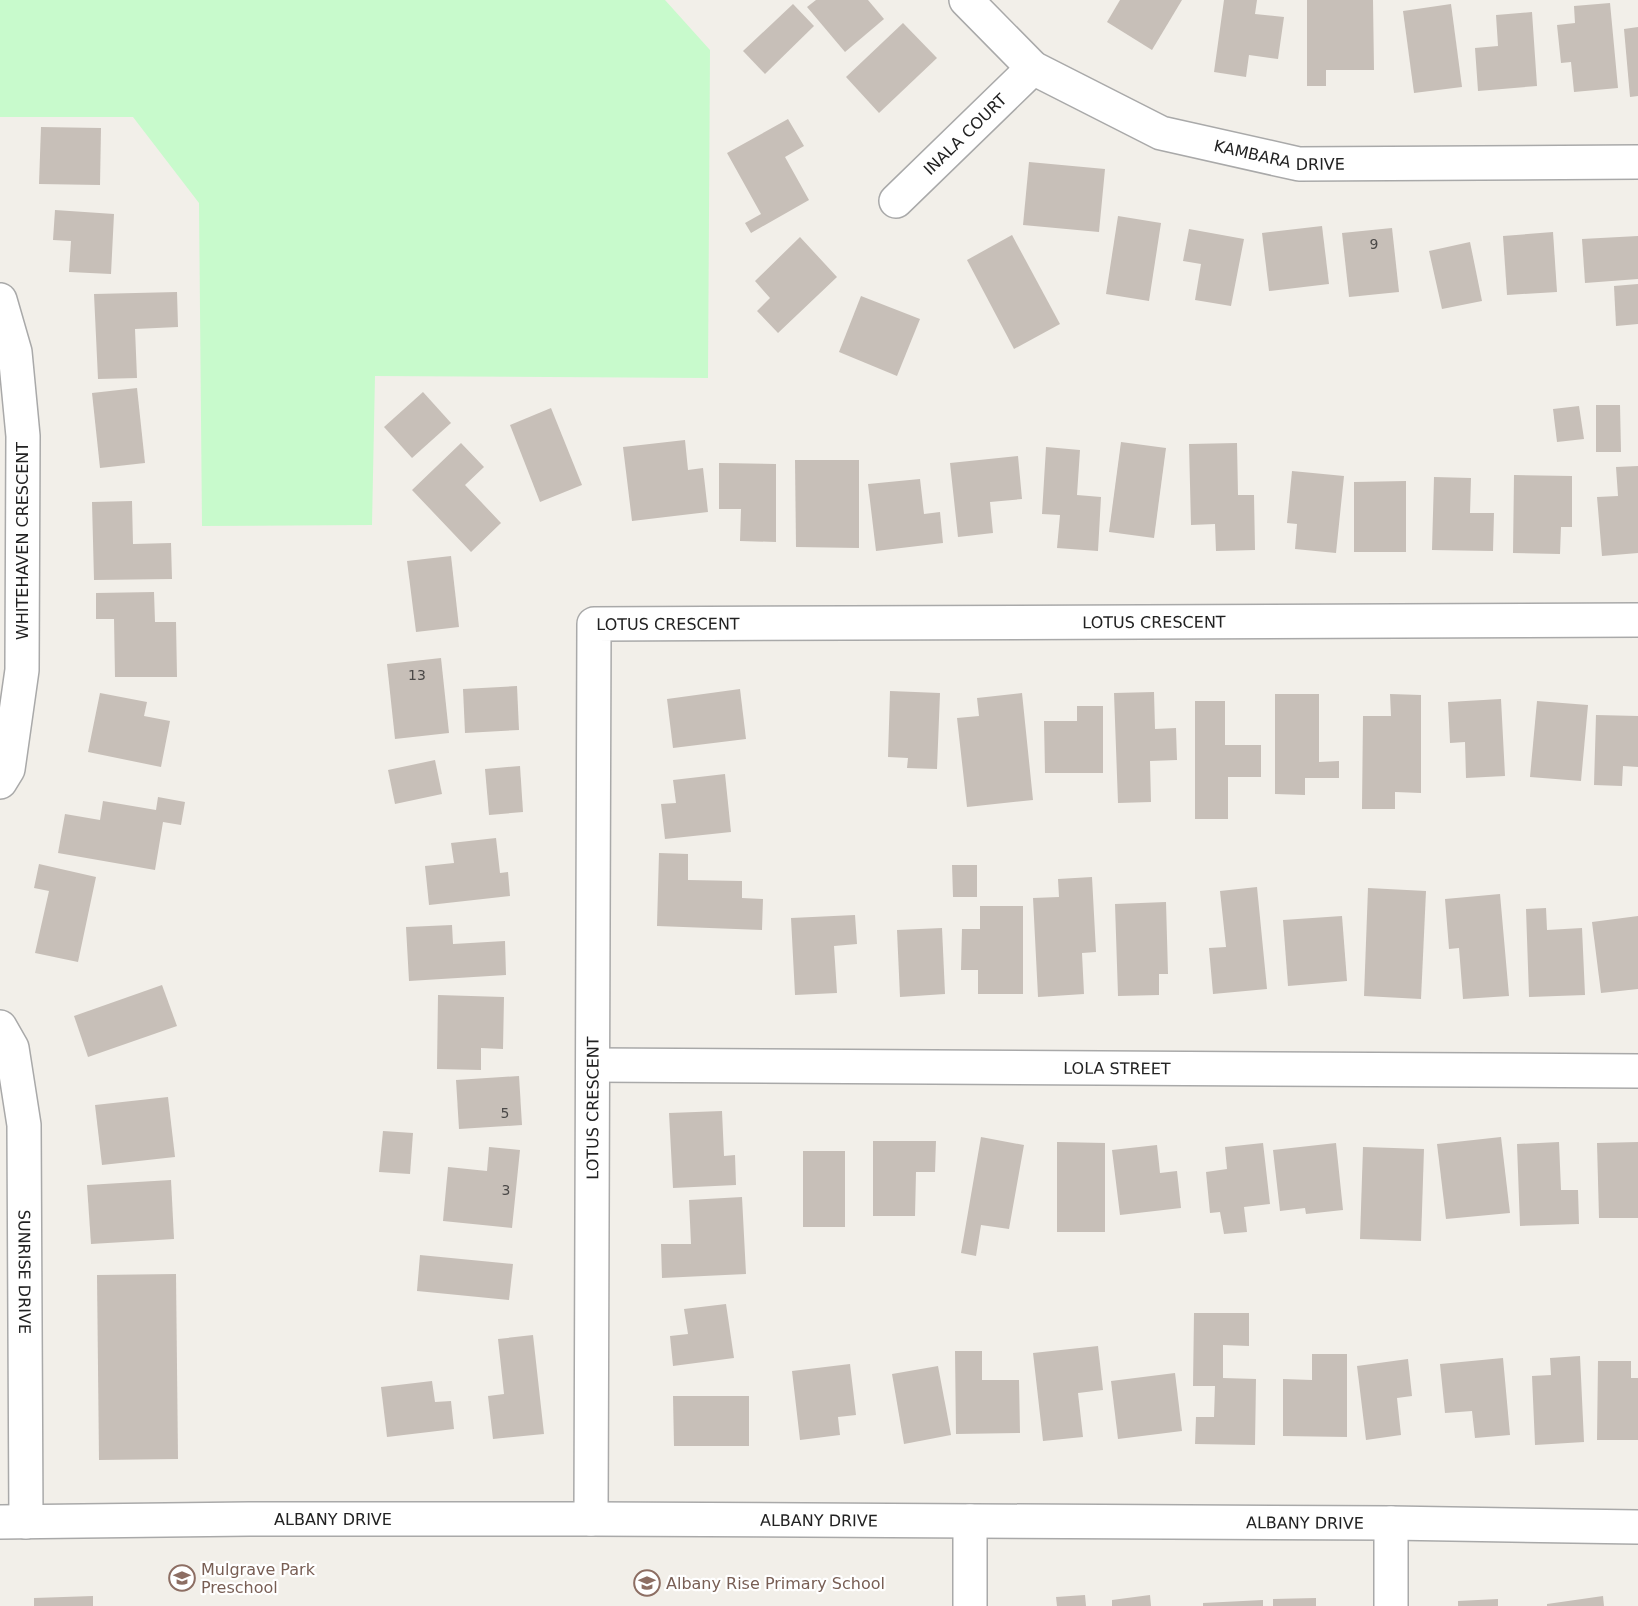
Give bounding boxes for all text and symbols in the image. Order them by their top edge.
street label: INALA COURT [919,89,1010,179]
street label: KAMBARA DRIVE [1212,136,1345,174]
house number: 9 [1370,236,1378,252]
street label: WHITEHAVEN CRESCENT [13,442,32,640]
street label: LOTUS CRESCENT [1082,612,1226,632]
street label: LOTUS CRESCENT [596,614,740,633]
house number: 13 [408,667,426,683]
street label: LOTUS CRESCENT [583,1036,602,1180]
street label: LOLA STREET [1063,1058,1171,1078]
house number: 5 [501,1105,509,1121]
house number: 3 [502,1182,510,1198]
street label: SUNRISE DRIVE [15,1210,35,1334]
street label: ALBANY DRIVE [274,1510,392,1529]
street label: ALBANY DRIVE [760,1510,878,1530]
street label: ALBANY DRIVE [1246,1513,1364,1532]
place label: Mulgrave Park Preschool [201,1560,316,1597]
school or university icon: Mulgrave Park Preschool [167,1563,197,1593]
school or university icon: Albany Rise Primary School [632,1568,662,1598]
place label: Albany Rise Primary School [666,1574,885,1593]

